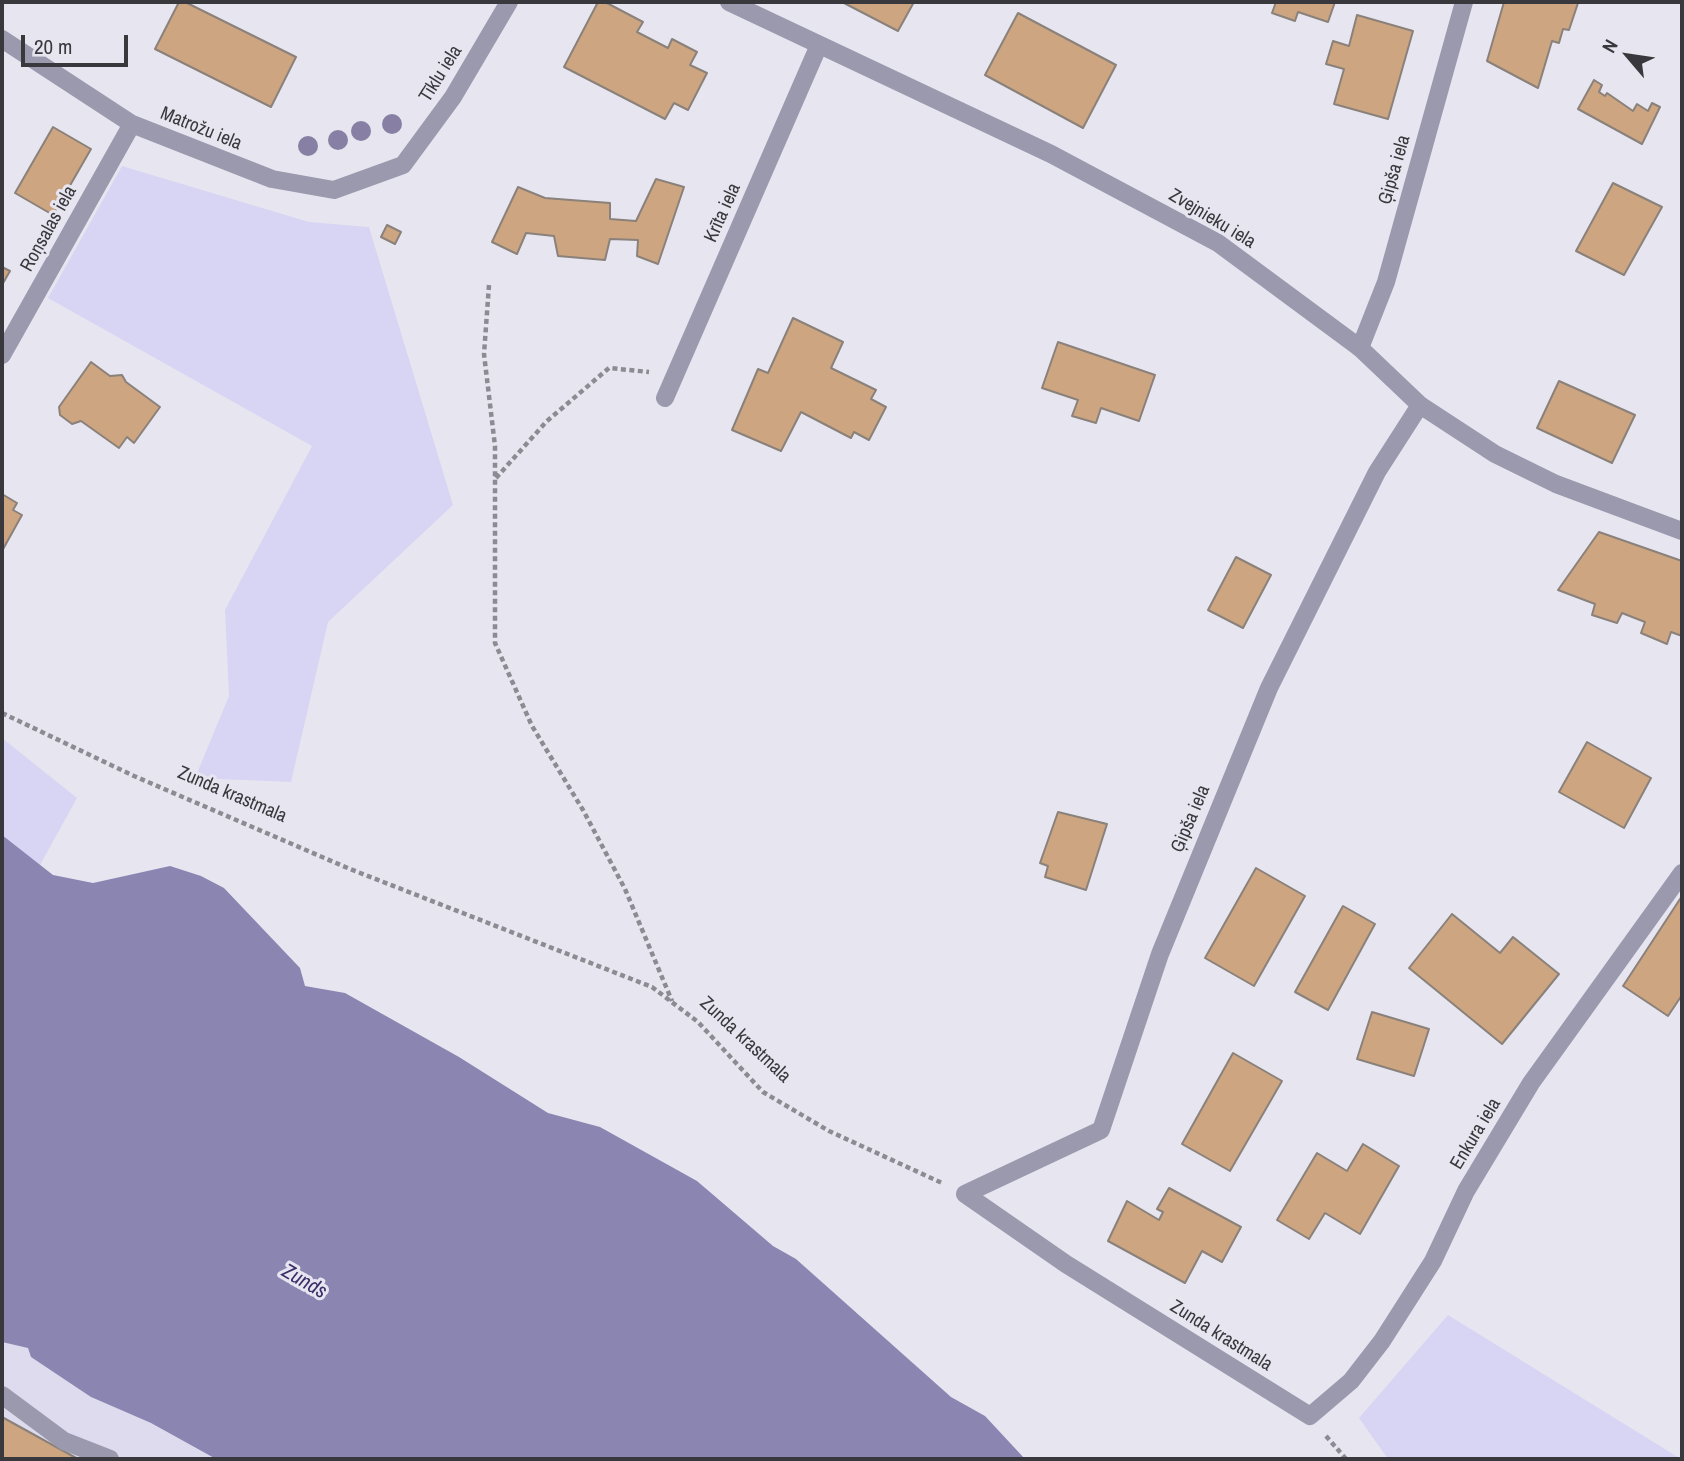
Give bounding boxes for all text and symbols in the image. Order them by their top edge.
scale bar [24,21,131,65]
north arrow [1593,21,1663,91]
text: 20 m [34,32,72,61]
text: N [1596,35,1624,57]
street label: Tīklu iela [415,41,467,107]
street label: Matrožu iela [157,102,245,156]
street label: Ģipša iela [1374,133,1416,207]
street label: Krīta iela [700,180,746,246]
street label: Roņsalas iela [16,182,82,276]
street label: Zvejnieku iela [1165,184,1259,254]
street label: Zunda krastmala [174,762,290,828]
street label: Ģipša iela [1167,782,1215,856]
street label: Zunda krastmala [695,992,795,1088]
street label: Enkura iela [1446,1094,1506,1174]
water label: Zunds [277,1259,331,1305]
street label: Zunda krastmala [1166,1296,1276,1376]

